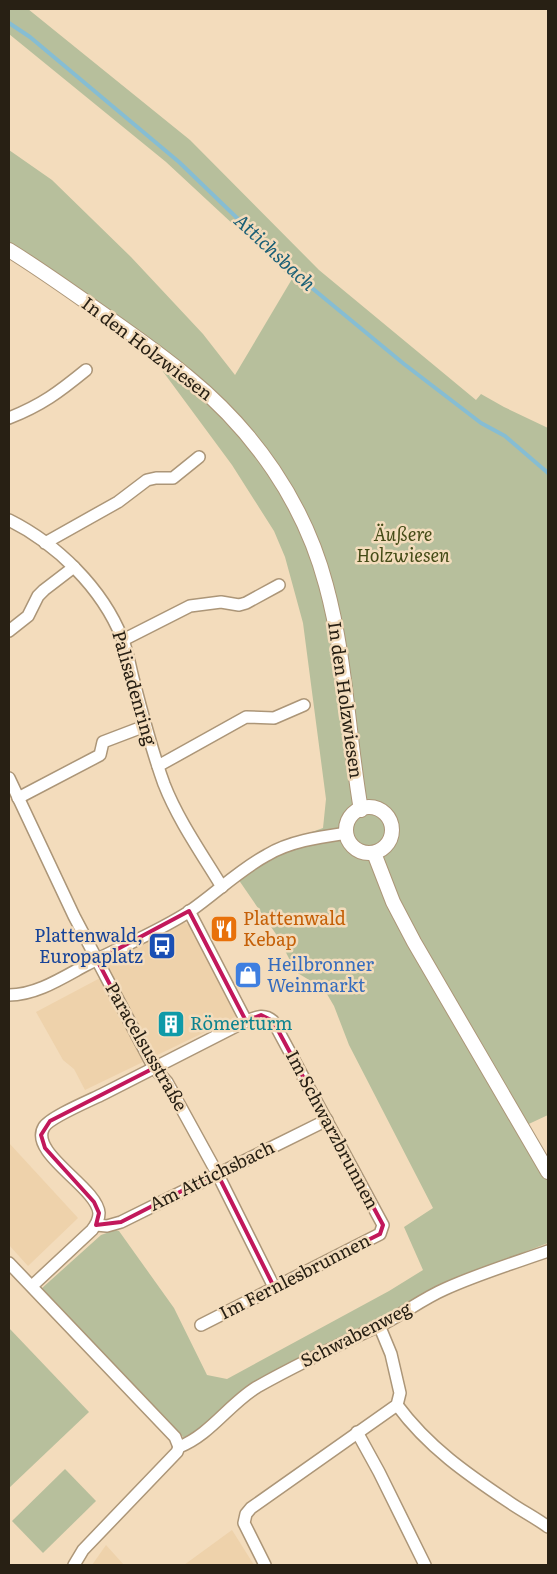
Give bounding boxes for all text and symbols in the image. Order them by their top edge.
water label: Attichsbach [229,206,323,296]
street label: In den Holzwiesen [77,289,219,406]
park label: Äußere Holzwiesen [356,520,450,568]
street label: In den Holzwiesen [322,620,371,780]
street label: Palisadenring [106,627,165,749]
place label: Plattenwald Kebap [243,904,346,952]
restaurant icon: Plattenwald Kebap [209,914,239,944]
place label: Plattenwald, Europaplatz [34,921,143,969]
bus stop icon: Plattenwald, Europaplatz [147,931,177,961]
place label: Heilbronner Weinmarkt [267,950,374,998]
shop icon: Heilbronner Weinmarkt [233,960,263,990]
street label: Paracelsusstraße [99,977,195,1116]
building icon: Römerturm [156,1009,186,1039]
place label: Römerturm [190,1009,292,1036]
street label: Im Schwarzbrunnen [280,1045,387,1214]
street label: Am Attichsbach [144,1133,279,1217]
street label: Im Fernlesbrunnen [214,1226,375,1325]
street label: Schwabenweg [295,1294,416,1373]

